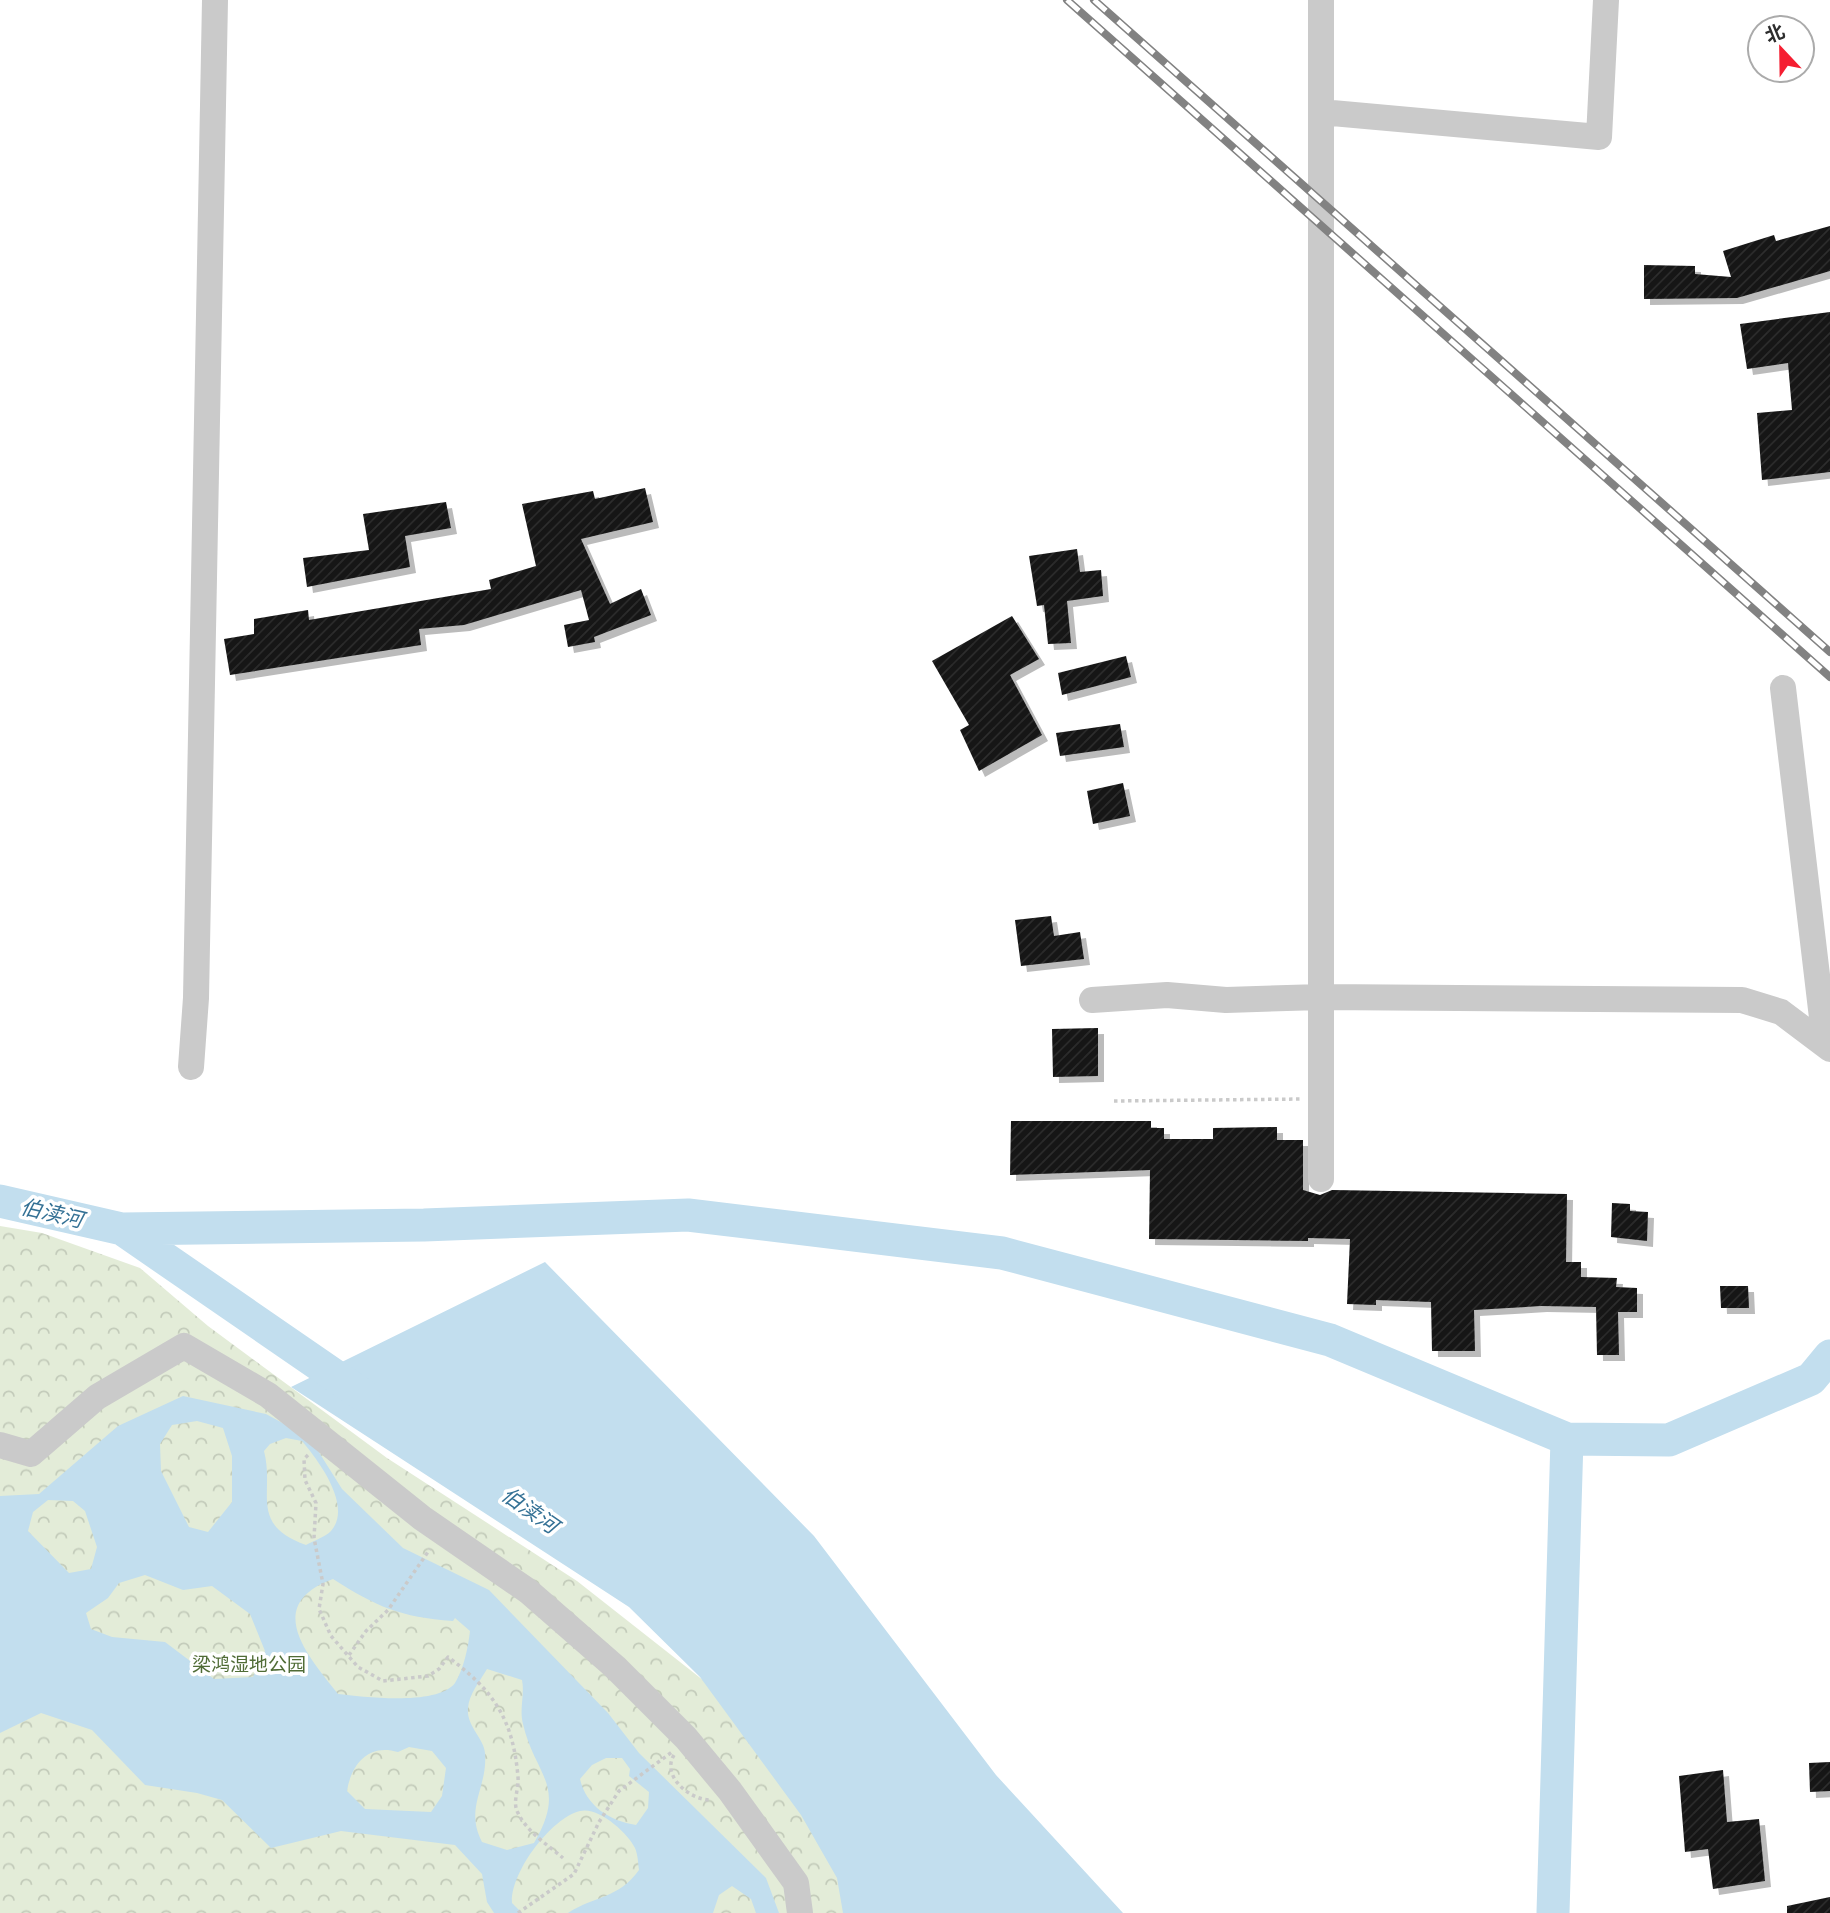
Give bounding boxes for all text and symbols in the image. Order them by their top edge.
north arrow [1746,14,1816,84]
text: 北 [1761,19,1788,48]
water label: 伯渎河 [18,1193,90,1234]
water label: 伯渎河 [496,1481,567,1541]
park label: 梁鸿湿地公园 [192,1652,306,1676]

